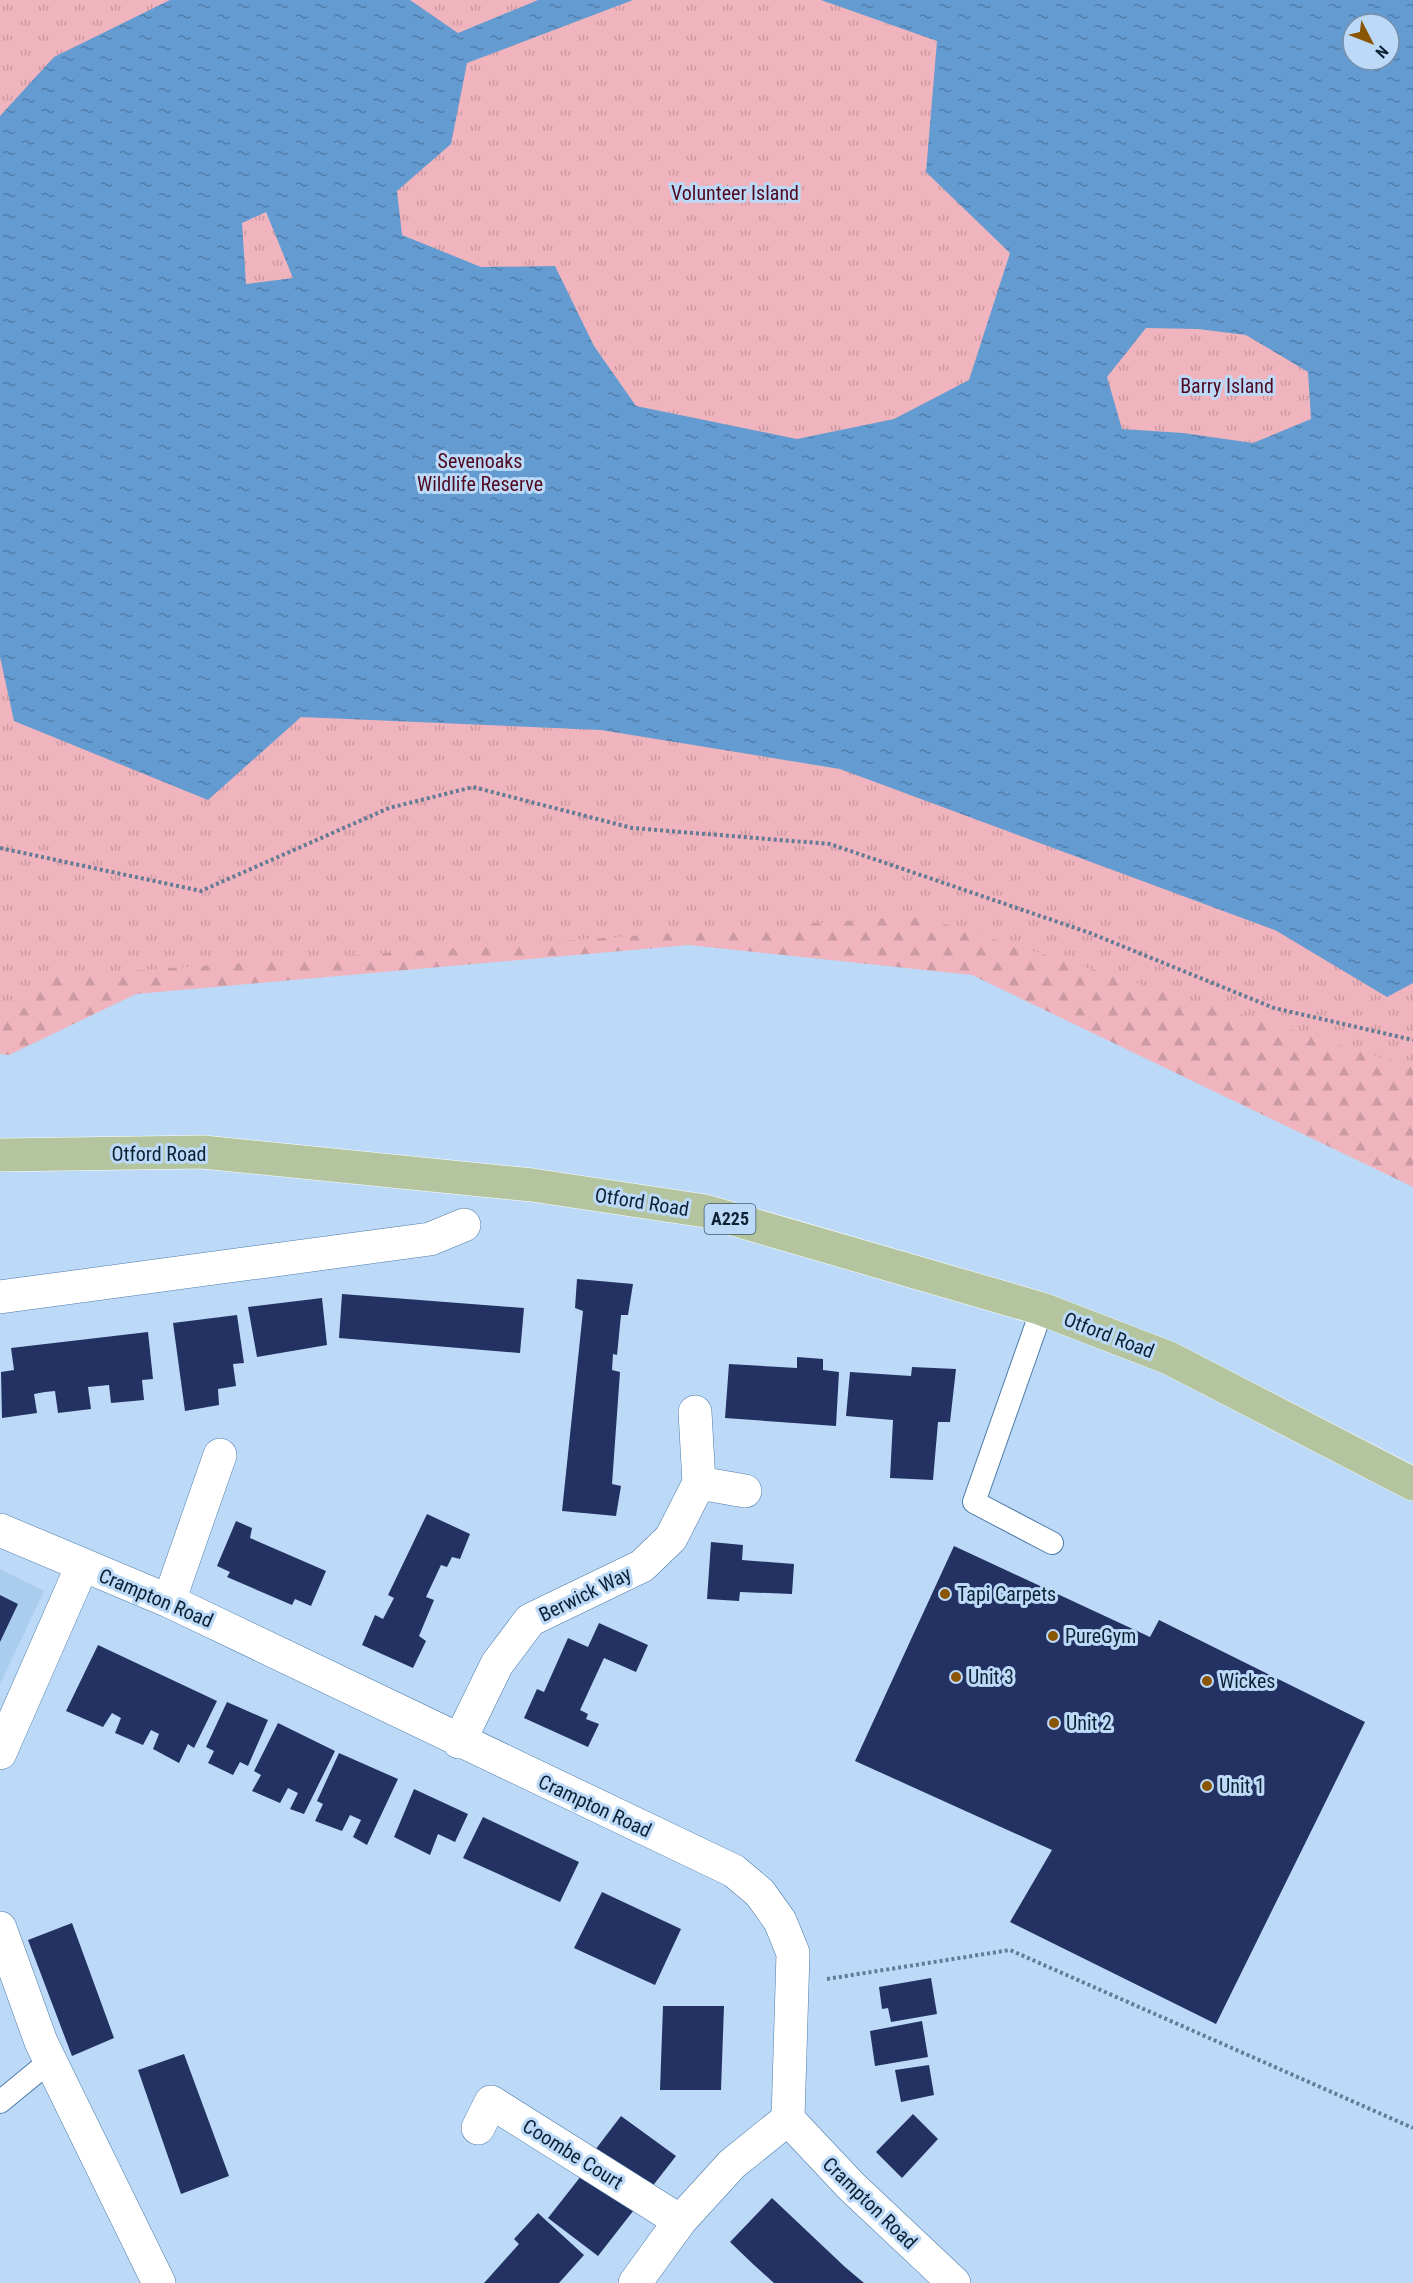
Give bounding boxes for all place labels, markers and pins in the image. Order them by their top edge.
place label: Tapi Carpets [957,1582,1056,1606]
marker: Tapi Carpets [938,1587,952,1601]
place label: PureGym [1065,1624,1136,1648]
marker: PureGym [1046,1629,1060,1643]
place label: Unit 3 [968,1665,1014,1689]
place label: Wickes [1219,1669,1275,1693]
marker: Unit 3 [949,1670,963,1684]
marker: Wickes [1200,1674,1214,1688]
place label: Unit 2 [1066,1711,1112,1735]
marker: Unit 2 [1047,1716,1061,1730]
place label: Unit 1 [1219,1774,1265,1798]
marker: Unit 1 [1200,1779,1214,1793]

